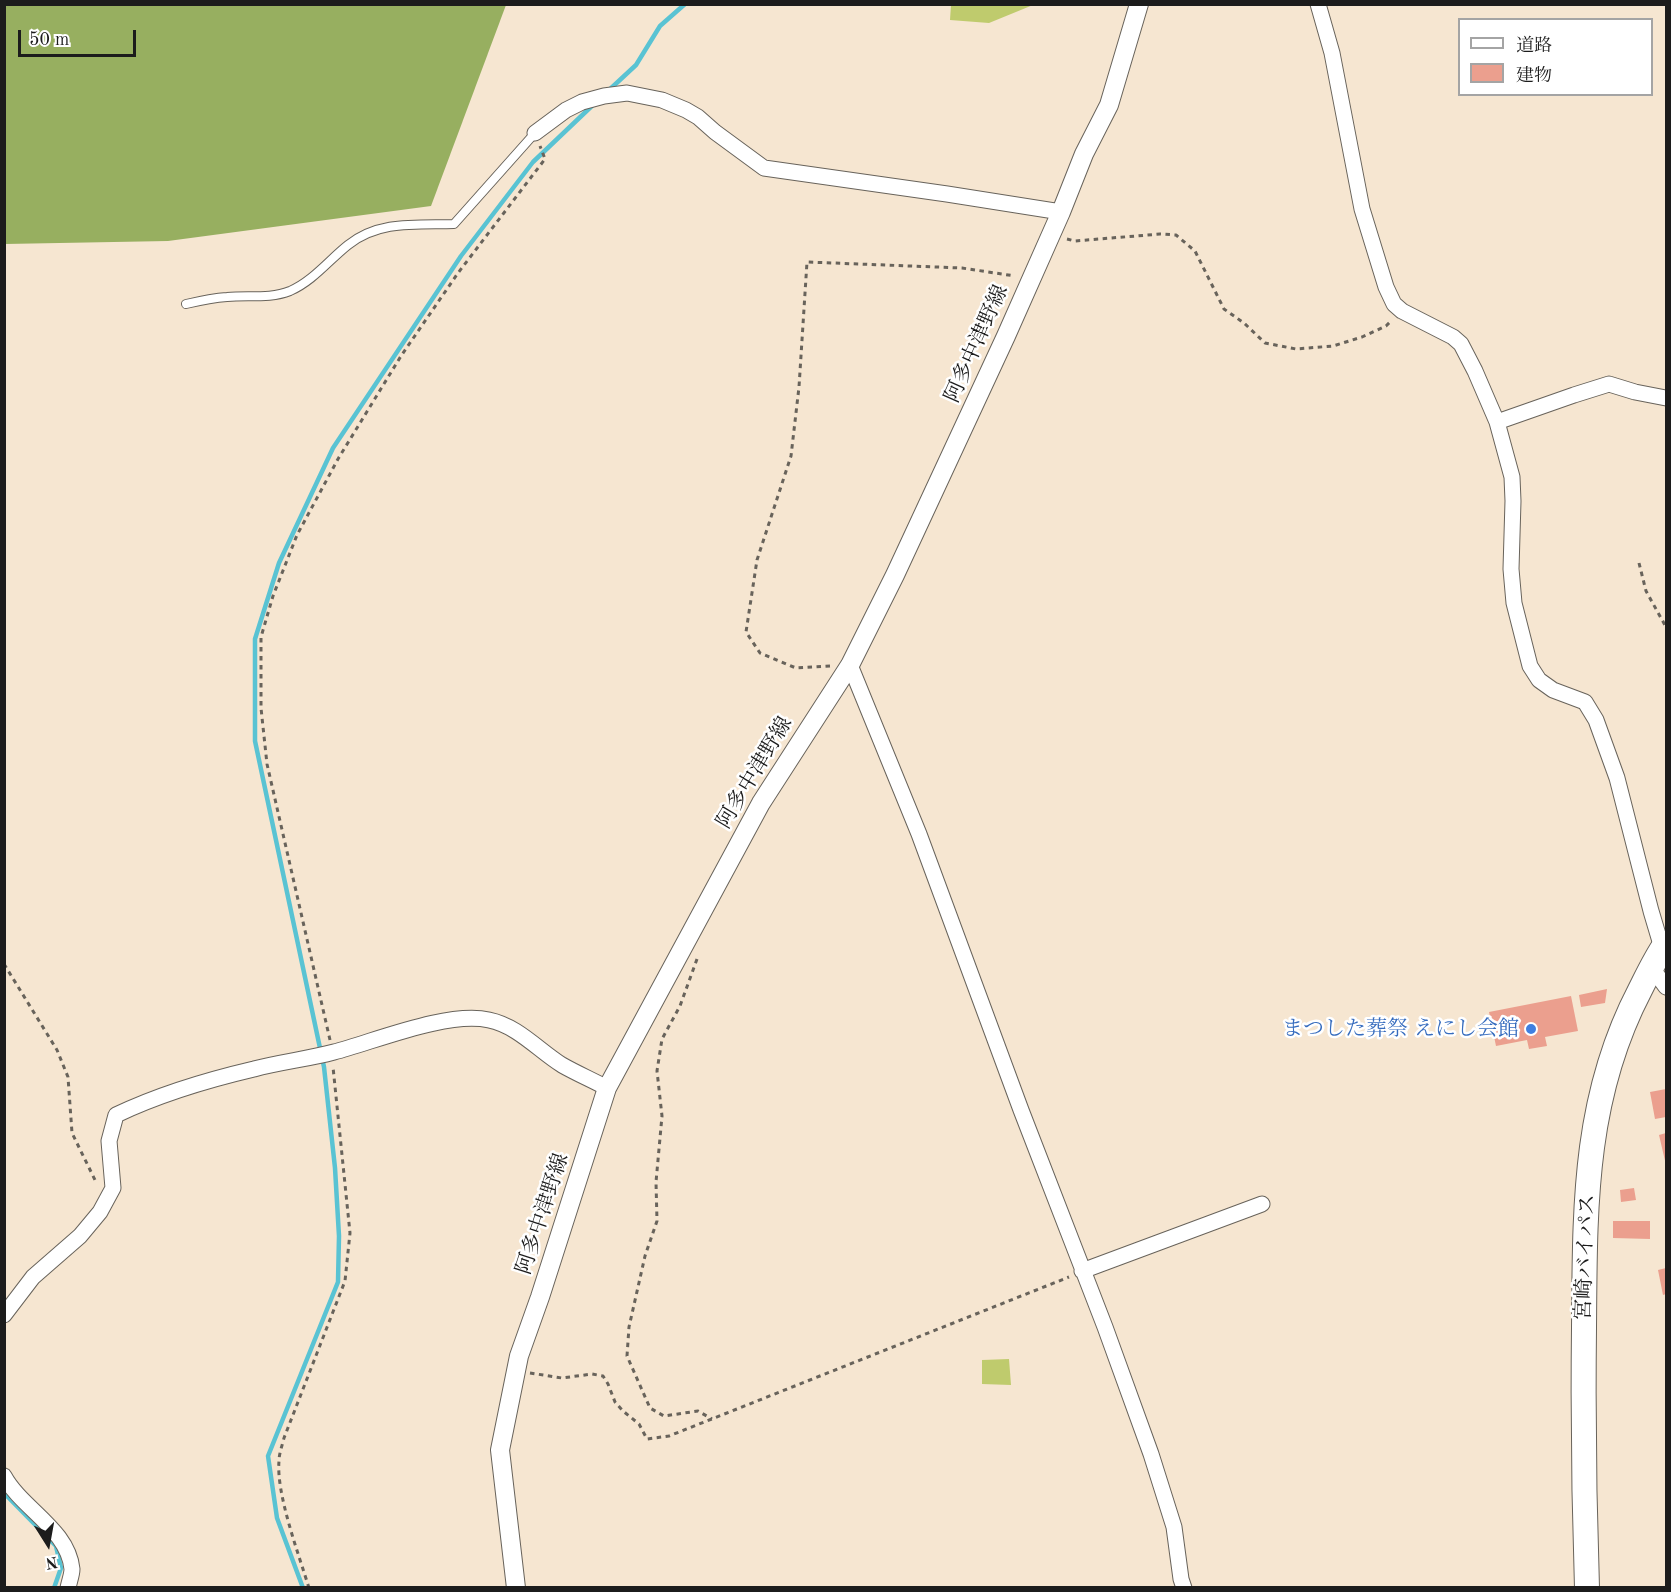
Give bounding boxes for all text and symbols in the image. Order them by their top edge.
scale bar [21,18,140,56]
legend [1458,18,1653,96]
text: 50 m [29,31,69,49]
text: 道路 [1516,37,1552,55]
text: 建物 [1516,67,1552,85]
street label: 阿多中津野線 [940,281,1014,407]
street label: 阿多中津野線 [712,713,798,833]
place label: まつした葬祭 えにし会館 [1282,1016,1519,1042]
marker: まつした葬祭 えにし会館 [1524,1022,1538,1036]
street label: 阿多中津野線 [512,1150,574,1278]
street label: 宮崎バイパス [1571,1194,1601,1320]
north arrow [18,1514,78,1574]
text: N [44,1553,59,1571]

